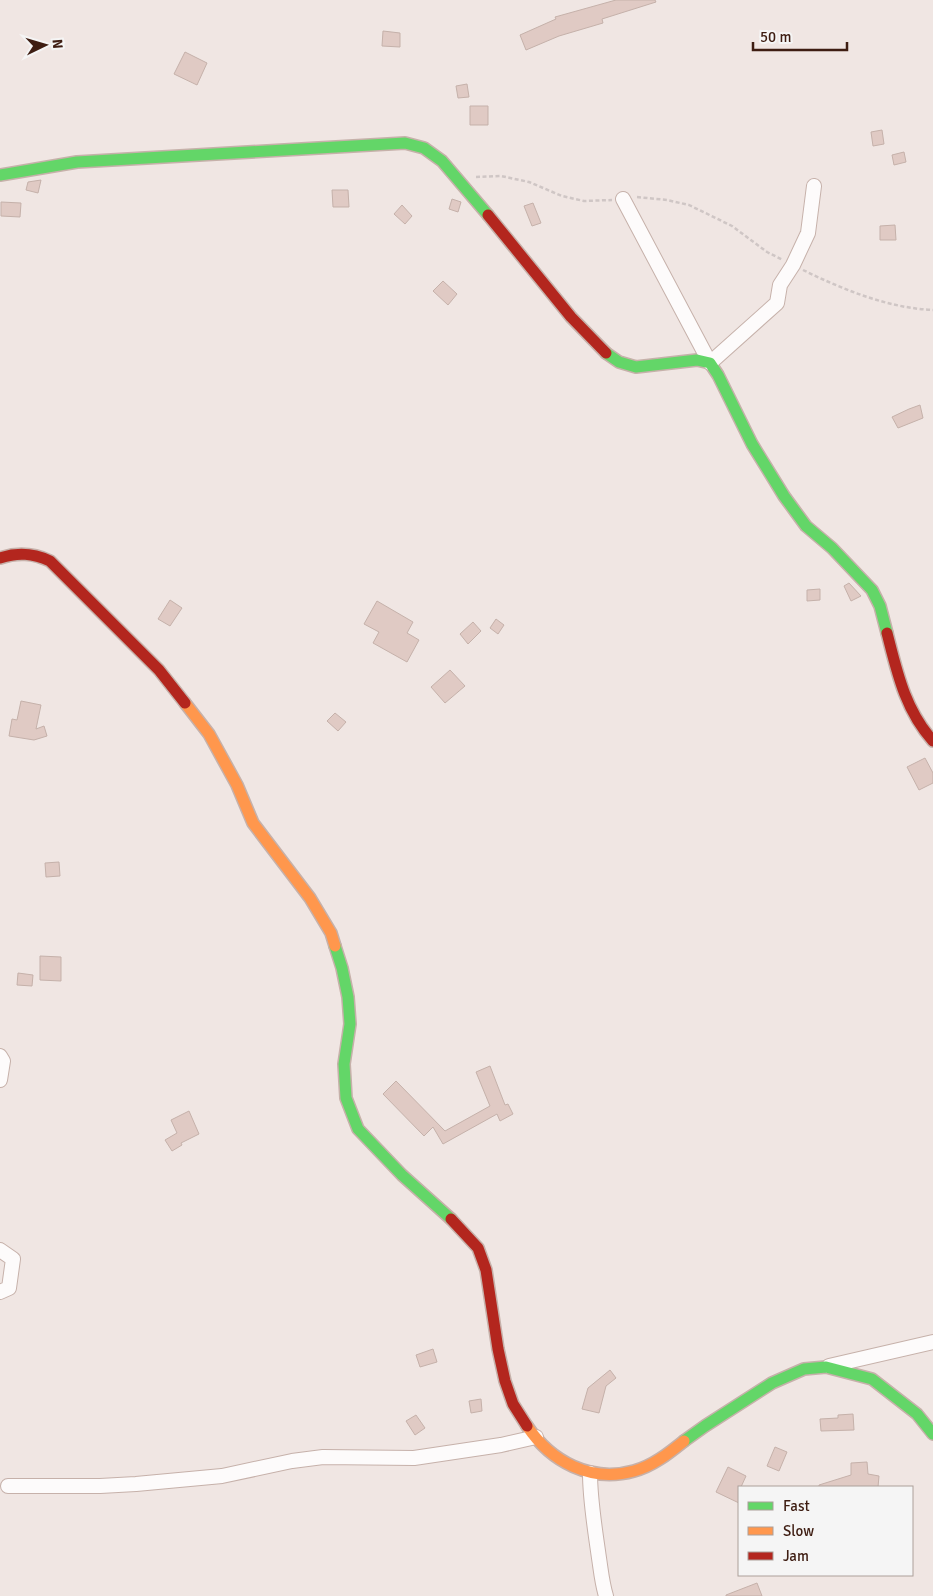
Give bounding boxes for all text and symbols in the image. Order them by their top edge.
north arrow [20,20,70,70]
scale bar [753,20,847,52]
text: 50 m [760,28,791,46]
text: N [49,38,66,50]
legend [738,1486,913,1576]
text: Fast [783,1497,810,1515]
text: Slow [783,1522,814,1540]
text: Jam [783,1547,809,1565]

